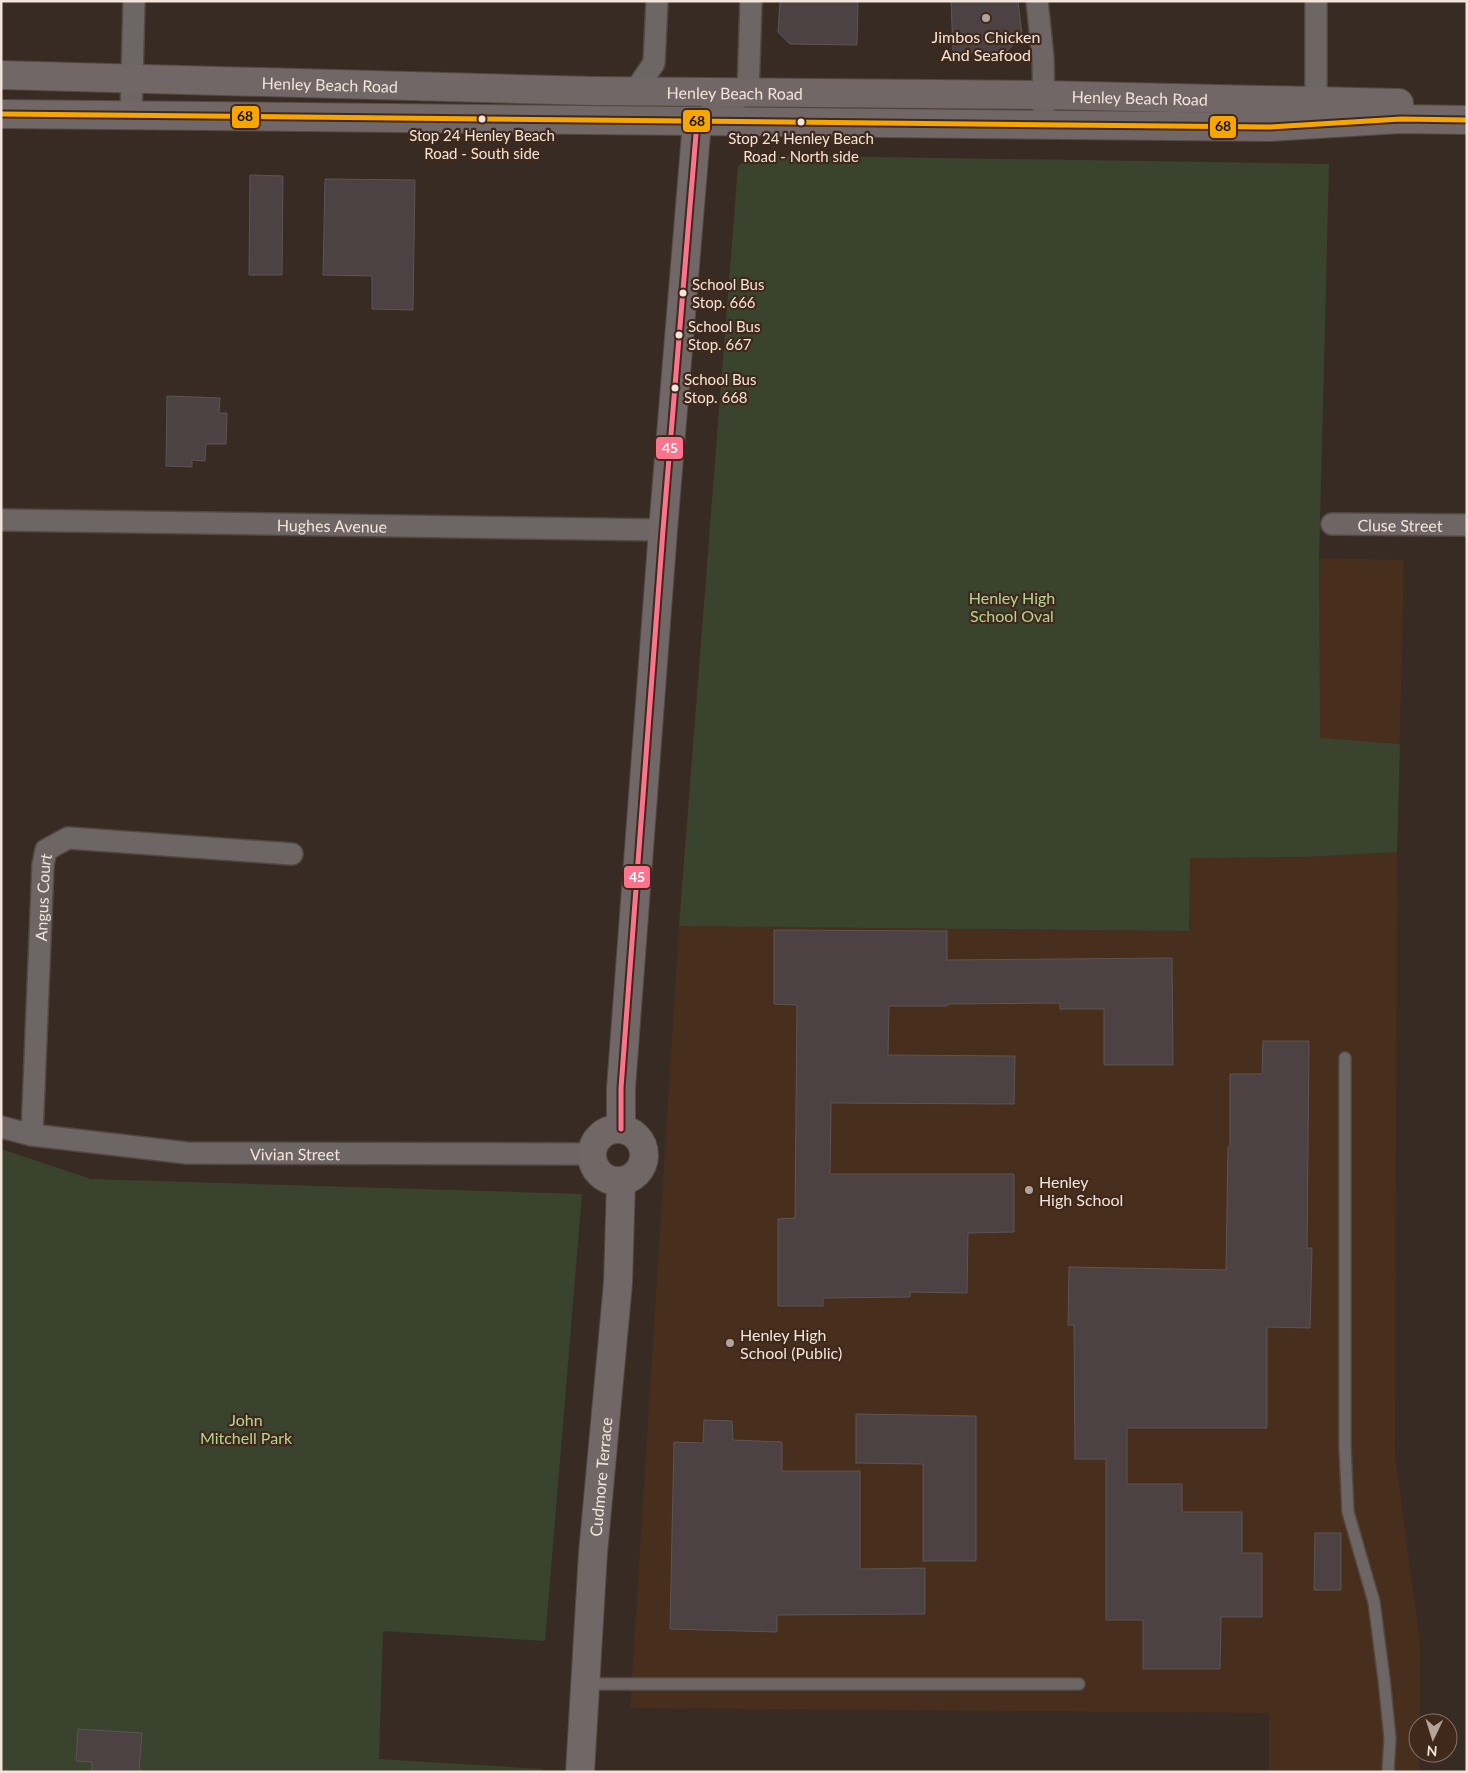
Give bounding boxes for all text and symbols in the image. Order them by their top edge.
marker: Jimbos Chicken And Seafood [980,12,992,24]
place label: Jimbos Chicken And Seafood [932,27,1040,64]
street label: Henley Beach Road [262,73,398,95]
street label: Henley Beach Road [667,82,803,102]
street label: Henley Beach Road [1071,86,1208,108]
line badge: 68 [231,105,260,129]
text: 68 [237,107,253,124]
line badge: 68 [682,109,711,133]
text: 68 [689,112,705,129]
marker: Stop 24 Henley Beach Road - South side [477,114,487,124]
line badge: 68 [1209,115,1237,139]
marker: Stop 24 Henley Beach Road - North side [796,117,806,127]
text: 68 [1215,117,1231,134]
place label: Stop 24 Henley Beach Road - South side [409,126,555,162]
place label: Stop 24 Henley Beach Road - North side [728,129,874,165]
place label: School Bus Stop. 666 [692,275,764,311]
marker: School Bus Stop. 666 [678,288,688,298]
place label: School Bus Stop. 667 [688,317,760,353]
marker: School Bus Stop. 667 [674,330,684,340]
place label: School Bus Stop. 668 [684,370,756,406]
marker: School Bus Stop. 668 [670,383,680,393]
line badge: 45 [655,436,684,460]
text: 45 [662,439,678,456]
street label: Hughes Avenue [277,515,387,535]
street label: Cluse Street [1357,515,1443,534]
park label: Henley High School Oval [969,588,1055,625]
street label: Angus Court [30,851,55,942]
line badge: 45 [623,865,651,889]
text: 45 [629,868,645,885]
street label: Vivian Street [250,1144,340,1163]
place label: Henley High School [1039,1172,1123,1209]
marker: Henley High School [1023,1184,1035,1196]
place label: Henley High School (Public) [740,1325,842,1362]
marker: Henley High School (Public) [724,1337,736,1349]
park label: John Mitchell Park [200,1410,293,1447]
street label: Cudmore Terrace [585,1416,615,1537]
north arrow [1408,1713,1458,1763]
text: N [1426,1743,1438,1760]

